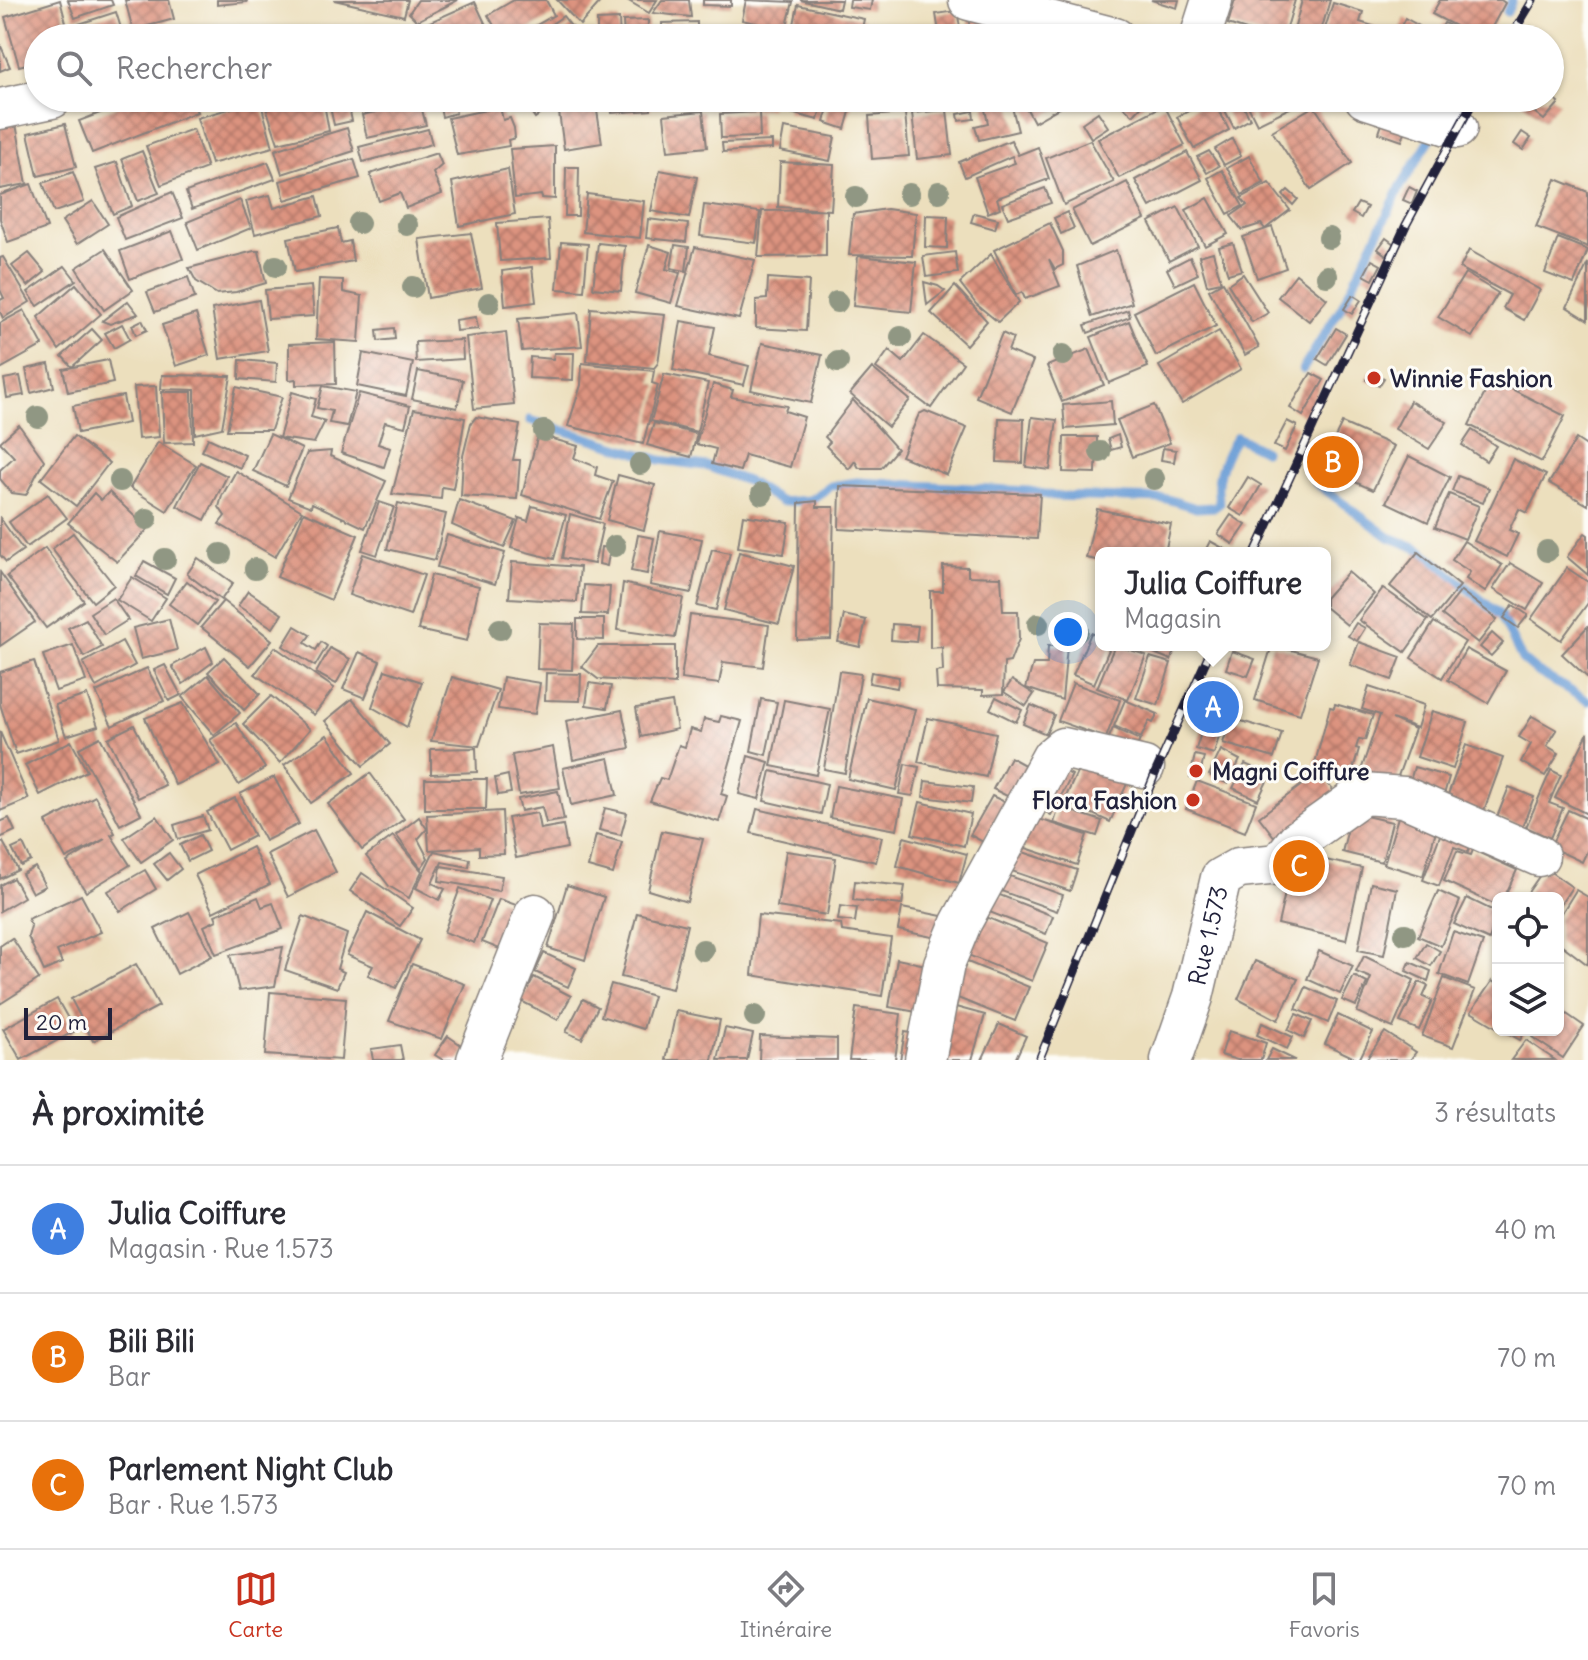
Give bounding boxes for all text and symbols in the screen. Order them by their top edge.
search box [24,24,1564,112]
icon: search [52,46,96,90]
text: Rechercher [116,49,272,87]
place label: Winnie Fashion [1390,363,1553,393]
marker: Winnie Fashion [1365,369,1383,387]
pin: B [1307,432,1359,492]
popup [1095,547,1331,651]
text: Julia Coiffure [1124,564,1302,602]
text: Magasin [1124,602,1222,635]
your location [1048,612,1088,652]
pin: A [1187,677,1239,737]
place label: Magni Coiffure [1212,756,1369,786]
marker: Magni Coiffure [1187,762,1205,780]
place label: Flora Fashion [1032,785,1177,815]
marker: Flora Fashion [1184,791,1202,809]
pin: C [1273,836,1325,896]
street label: Rue 1.573 [1181,883,1234,988]
map controls [1492,892,1564,1036]
button: locate [1492,892,1564,964]
button: layers [1492,964,1564,1036]
scale bar [24,1004,112,1040]
text: 20 m [36,1008,87,1036]
text: À proximité [32,1091,205,1134]
text: 3 résultats [1434,1096,1556,1129]
text: Julia Coiffure [108,1194,286,1232]
text: A [50,1213,66,1246]
text: 40 m [1495,1213,1556,1246]
text: Magasin · Rue 1.573 [108,1232,334,1265]
text: Bili Bili [108,1322,195,1360]
text: B [49,1341,67,1374]
text: 70 m [1497,1341,1556,1374]
text: Bar [108,1360,150,1393]
text: Parlement Night Club [108,1450,393,1488]
text: C [49,1469,67,1502]
text: 70 m [1497,1469,1556,1502]
text: Bar · Rue 1.573 [108,1488,278,1521]
tab: Carte [228,1567,283,1643]
tab: Itinéraire [740,1567,832,1643]
tab: Favoris [1289,1567,1360,1643]

